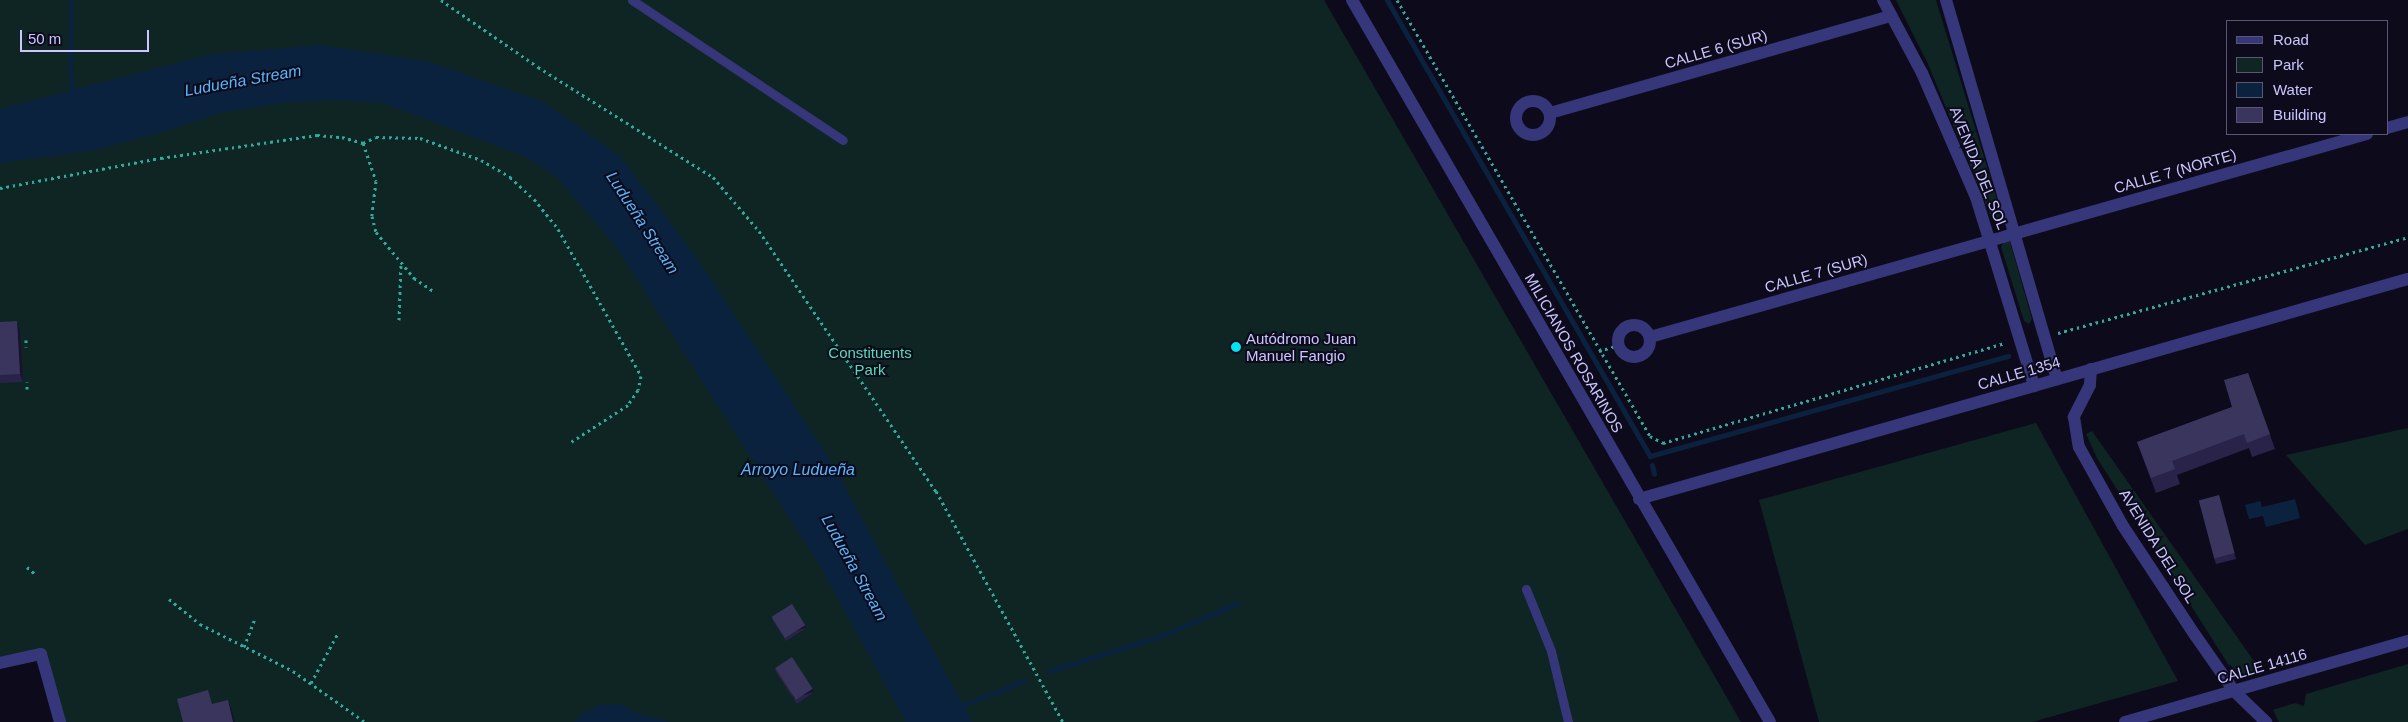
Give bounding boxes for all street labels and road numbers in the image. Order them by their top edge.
street label: CALLE 6 (SUR) [1663,26,1769,72]
street label: AVENIDA DEL SOL [1946,103,2012,233]
street label: CALLE 7 (NORTE) [2112,145,2238,197]
street label: CALLE 7 (SUR) [1763,250,1869,296]
street label: MILICIANOS ROSARINOS [1521,270,1627,436]
street label: CALLE 1354 [1976,353,2062,393]
street label: AVENIDA DEL SOL [2115,485,2201,607]
street label: CALLE 14116 [2215,645,2309,687]

